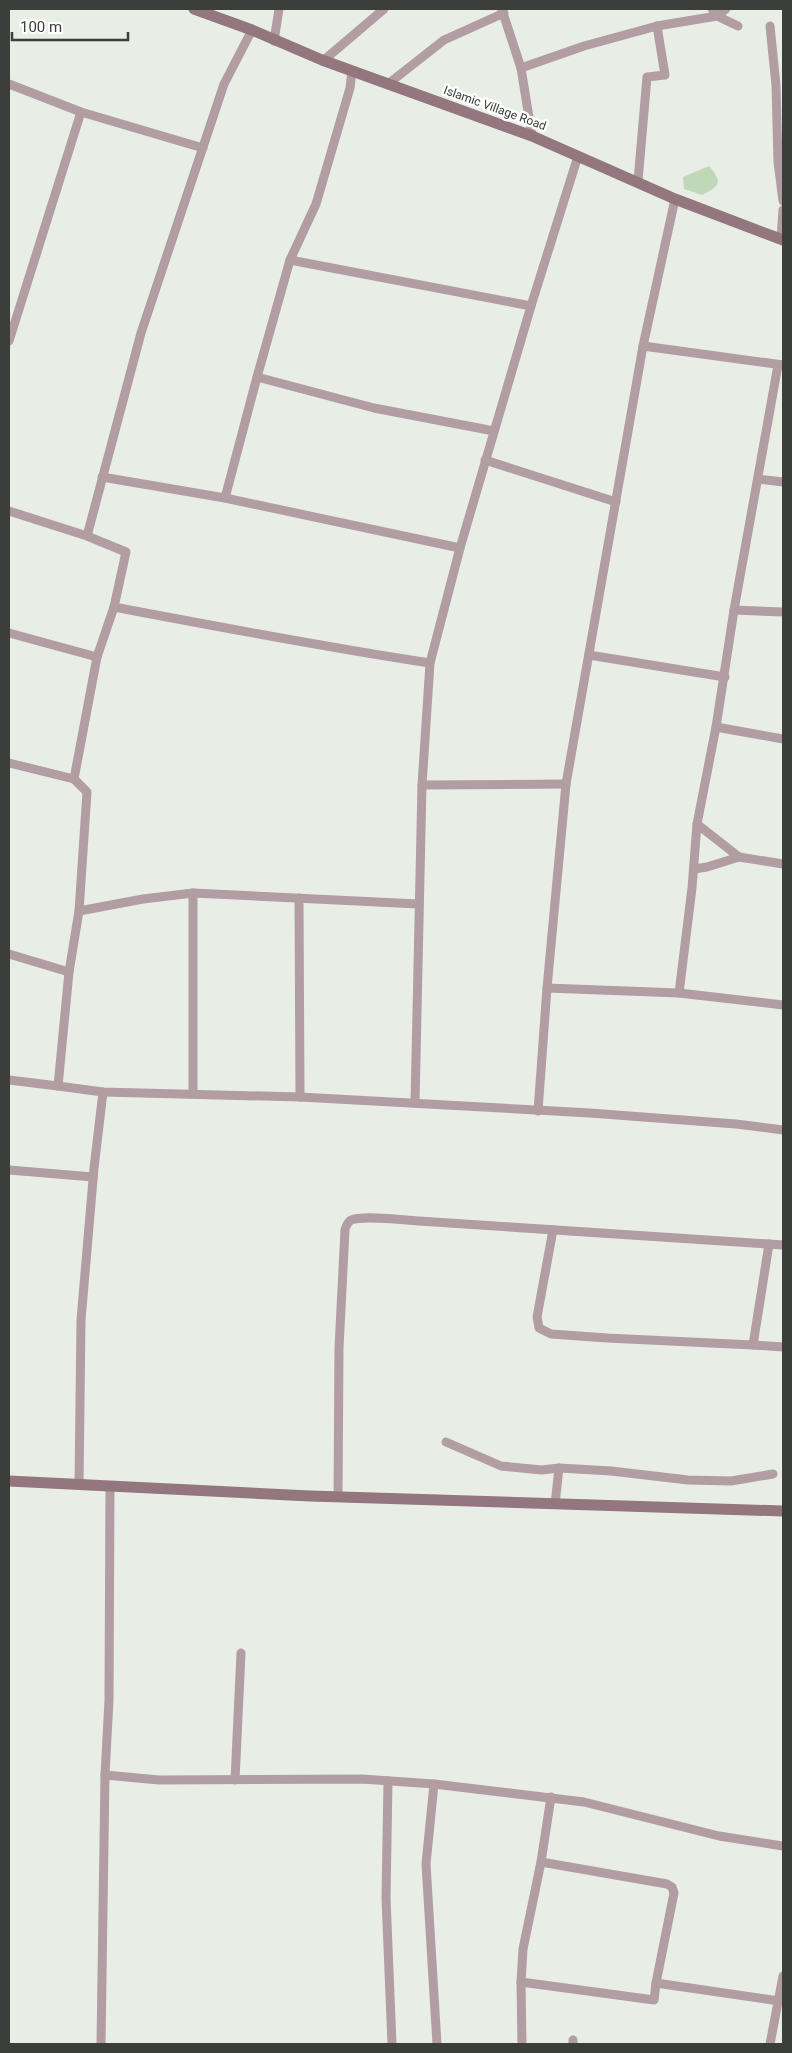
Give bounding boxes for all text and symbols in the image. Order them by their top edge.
scale bar [12,10,129,42]
text: 100 m [20,18,62,36]
street label: Islamic Village Road [442,83,548,133]

